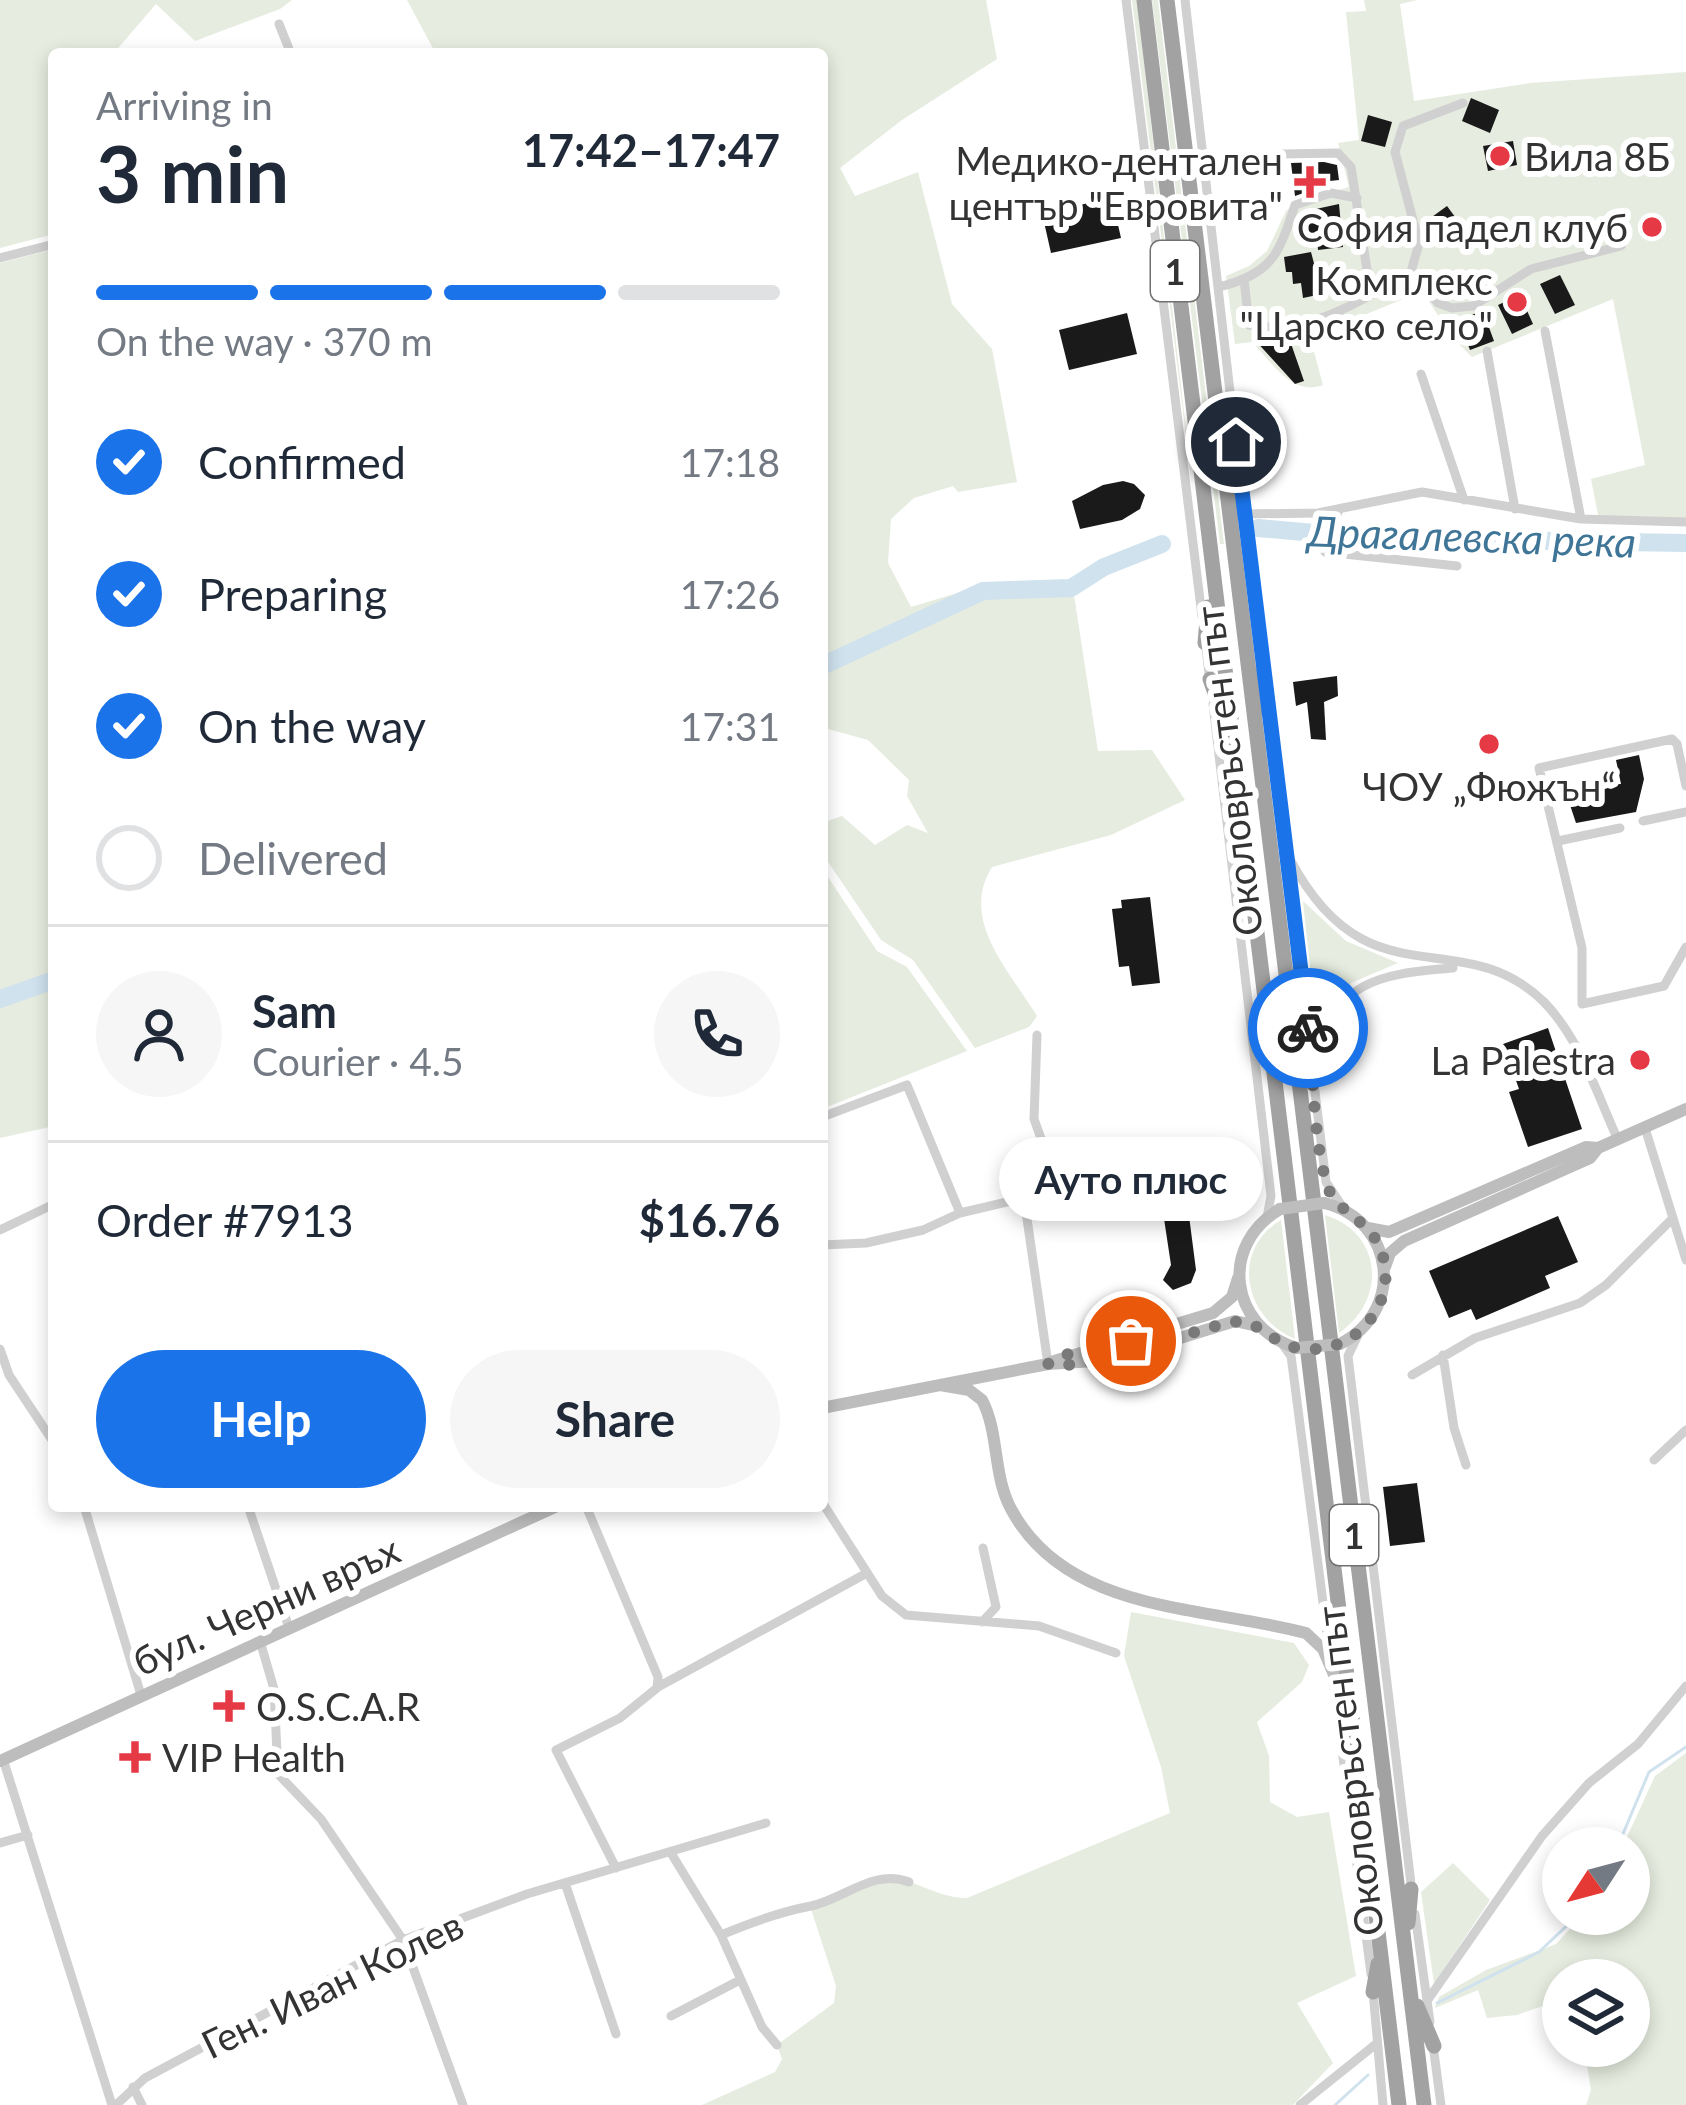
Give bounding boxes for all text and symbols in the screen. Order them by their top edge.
text: Arriving in [96,82,273,128]
text: 17:42–17:47 [522,123,780,177]
text: 3 min [96,126,289,220]
place label: Вила 8Б [1524,133,1670,179]
place label: Медико-дентален център "Евровита" [948,137,1283,228]
marker: Вила 8Б [1487,143,1513,169]
marker: Медико-дентален център "Евровита" [1294,166,1326,198]
place label: София падел клуб [1297,204,1628,250]
marker: София падел клуб [1639,214,1665,240]
road number: 1 [1151,241,1199,301]
place label: Комплекс "Царско село" [1240,257,1493,348]
marker: Комплекс "Царско село" [1504,289,1530,315]
text: On the way · 370 m [96,318,433,364]
pin [1185,391,1287,493]
icon: home [1203,409,1269,475]
icon: check [96,429,162,495]
text: Confirmed [198,435,406,489]
text: 17:18 [680,439,780,485]
water label: Драгалевска река [1304,505,1637,567]
icon: check [96,561,162,627]
text: Preparing [198,567,387,621]
text: 17:26 [680,571,780,617]
street label: Околовръстен път [1185,603,1271,939]
icon: check [96,693,162,759]
text: On the way [198,699,426,753]
text: 17:31 [680,703,780,749]
marker: ЧОУ „Фюжън“ [1476,731,1502,757]
place label: ЧОУ „Фюжън“ [1362,763,1616,809]
text: Delivered [198,831,388,885]
courier [1248,968,1368,1088]
button: person [96,971,222,1097]
button: phone [654,971,780,1097]
text: Sam [252,984,337,1038]
icon: bike [1275,995,1341,1061]
place label: La Palestra [1430,1037,1616,1083]
text: Courier · 4.5 [252,1038,464,1084]
marker: La Palestra [1627,1047,1653,1073]
callout: Ауто плюс [999,1137,1263,1221]
text: Ауто плюс [1035,1156,1227,1202]
text: Order #7913 [96,1193,354,1247]
text: $16.76 [639,1193,780,1247]
pin [1080,1290,1182,1392]
icon: bag [1098,1308,1164,1374]
button: Help [96,1350,426,1488]
button: Share [450,1350,780,1488]
road number: 1 [1330,1505,1378,1565]
street label: бул. Черни връх [126,1526,406,1684]
street label: Околовръстен път [1306,1603,1392,1939]
place label: O.S.C.A.R [256,1683,421,1729]
marker: O.S.C.A.R [213,1690,245,1722]
place label: VIP Health [162,1734,346,1780]
marker: VIP Health [119,1741,151,1773]
north arrow [1542,1827,1650,1935]
map controls [1542,1827,1650,2067]
street label: Ген. Иван Колев [194,1901,470,2067]
button: layers [1542,1959,1650,2067]

